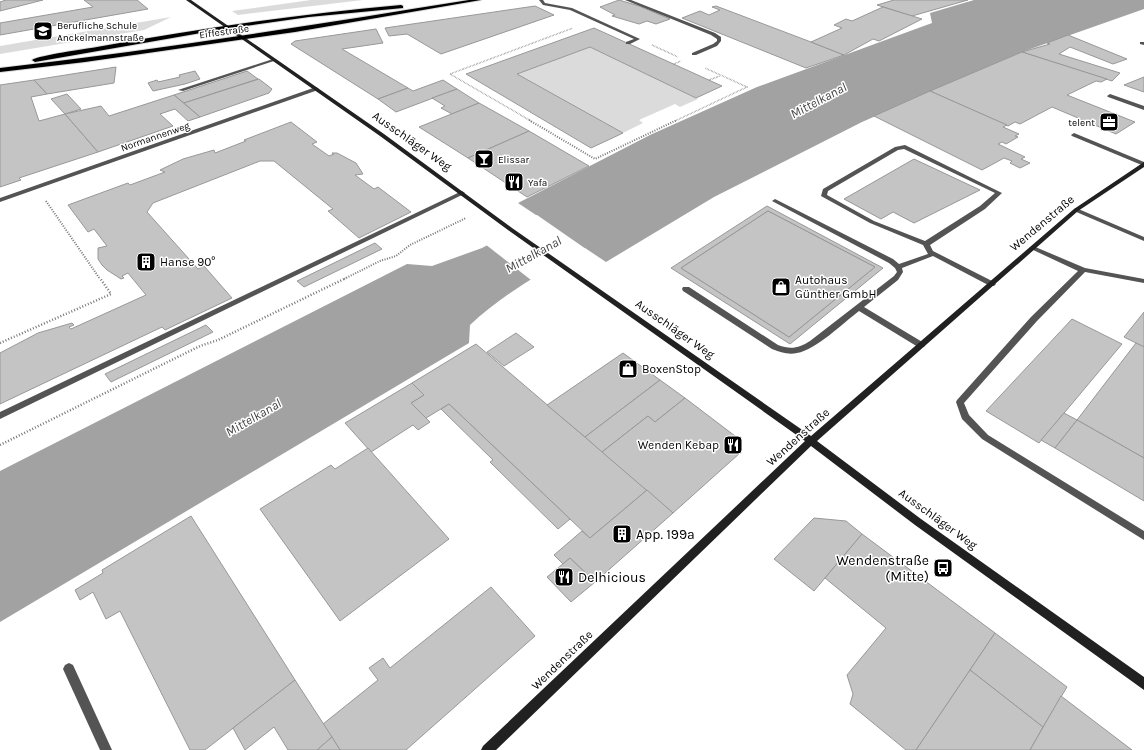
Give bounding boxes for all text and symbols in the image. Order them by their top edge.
school or university icon: Berufliche Schule Anckelmannstraße [32,20,54,42]
place label: Berufliche Schule Anckelmannstraße [57,20,144,44]
street label: Eiffestraße [199,23,250,41]
water label: Mittelkanal [788,79,849,122]
street label: Ausschläger Weg [370,108,455,174]
office icon: telent [1098,111,1120,133]
place label: telent [1068,117,1095,129]
street label: Normannenweg [119,119,192,154]
bar icon: Elissar [473,148,495,170]
place label: Elissar [498,154,529,166]
restaurant icon: Yafa [503,171,525,193]
place label: Yafa [528,177,547,189]
street label: Wendenstraße [1007,192,1077,254]
water label: Mittelkanal [503,233,564,276]
building icon: Hanse 90° [135,251,157,273]
place label: Hanse 90° [160,255,215,269]
place label: Autohaus Günther GmbH [795,273,876,301]
shop icon: Autohaus Günther GmbH [770,276,792,298]
street label: Ausschläger Weg [633,296,718,362]
shop icon: BoxenStop [617,358,639,380]
place label: BoxenStop [642,362,701,376]
water label: Mittelkanal [223,396,284,439]
street label: Wendenstraße [764,405,832,469]
restaurant icon: Wenden Kebap [722,434,744,456]
place label: Wenden Kebap [638,438,719,452]
street label: Ausschläger Weg [896,486,980,552]
building icon: App. 199a [611,523,633,545]
place label: App. 199a [636,526,695,543]
place label: Wendenstraße (Mitte) [836,552,929,585]
bus stop icon: Wendenstraße (Mitte) [932,557,954,579]
restaurant icon: Delhicious [553,566,575,588]
place label: Delhicious [578,569,646,586]
street label: Wendenstraße [529,627,595,693]

